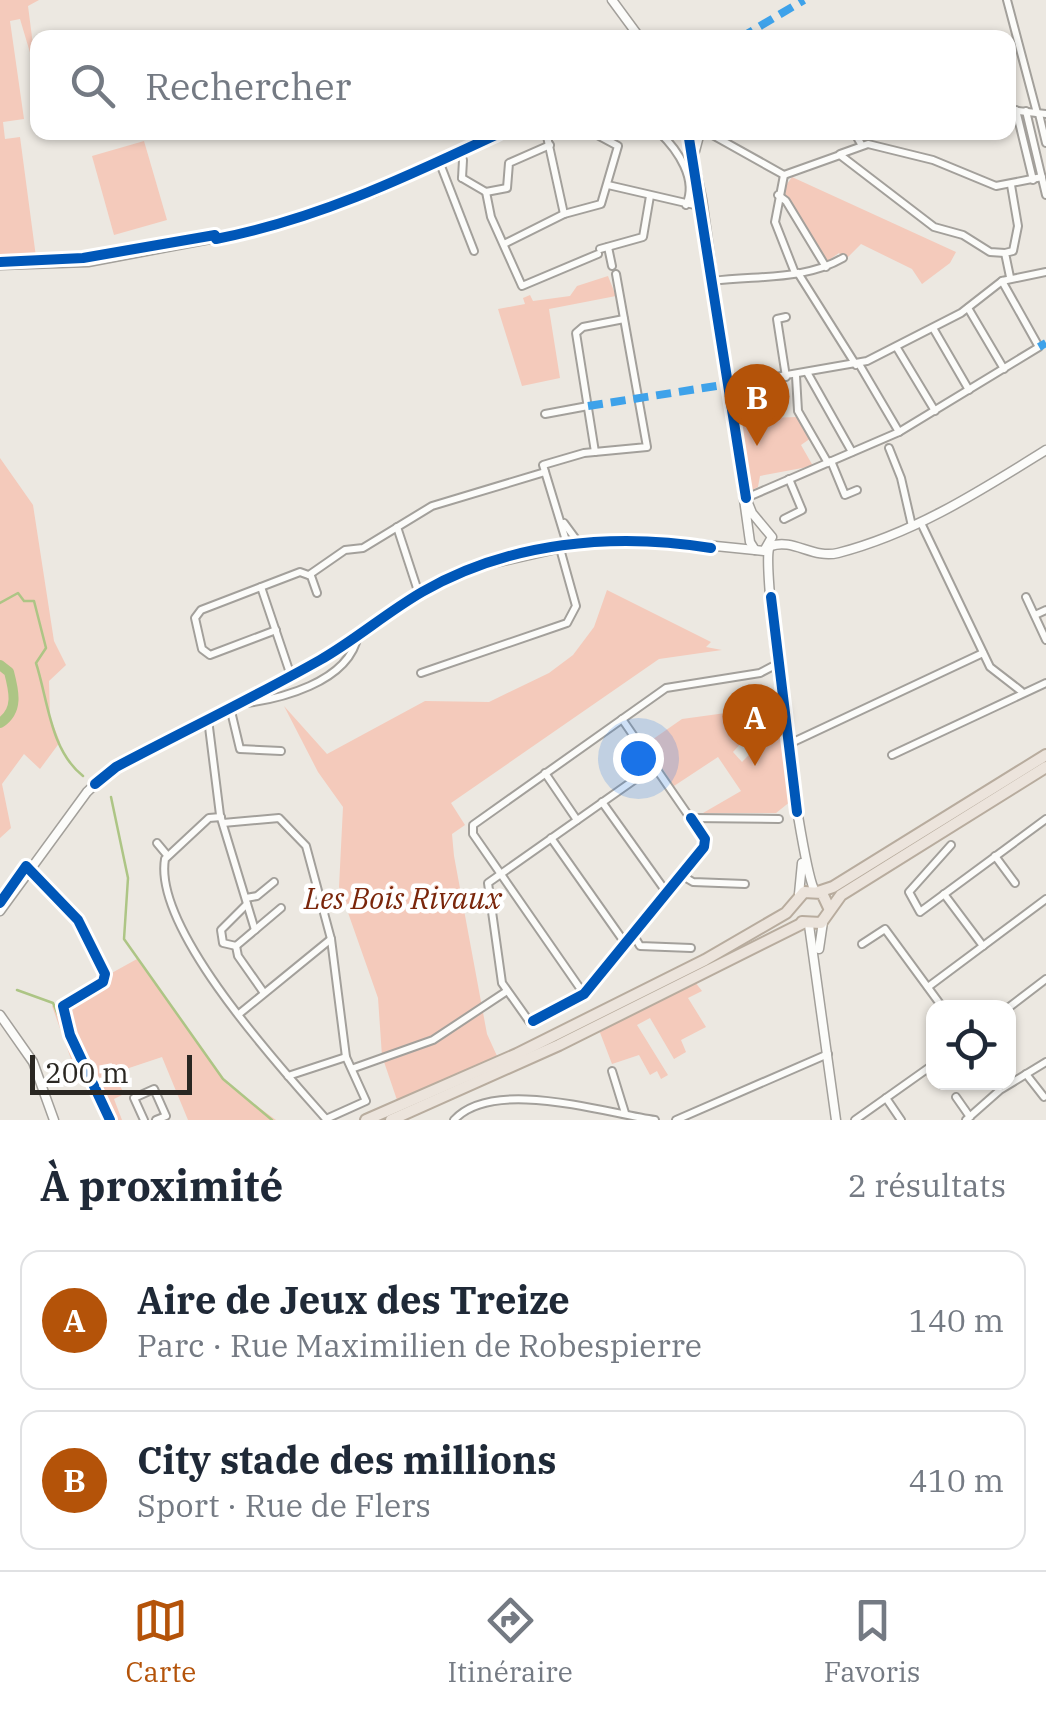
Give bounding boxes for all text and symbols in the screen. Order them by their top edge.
search box [30,30,1016,140]
icon: search [65,58,120,113]
text: Rechercher [145,61,351,110]
pin: B [724,364,790,446]
pin: A [722,684,788,766]
your location [613,733,664,784]
park label: Les Bois Rivaux [303,878,503,917]
map controls [926,1000,1016,1090]
button: locate [926,1000,1016,1090]
scale bar [30,1050,192,1094]
text: 200 m [45,1054,129,1091]
text: À proximité [40,1158,283,1213]
text: 2 résultats [848,1164,1006,1206]
text: Aire de Jeux des Treize [137,1275,570,1324]
text: A [63,1299,86,1341]
text: 140 m [908,1299,1004,1341]
text: Parc · Rue Maximilien de Robespierre [137,1324,702,1366]
text: City stade des millions [137,1435,556,1484]
text: B [63,1459,86,1501]
text: 410 m [908,1459,1004,1501]
text: Sport · Rue de Flers [137,1484,431,1526]
tab: Carte [126,1593,196,1690]
tab: Itinéraire [447,1593,573,1690]
tab: Favoris [824,1593,920,1690]

